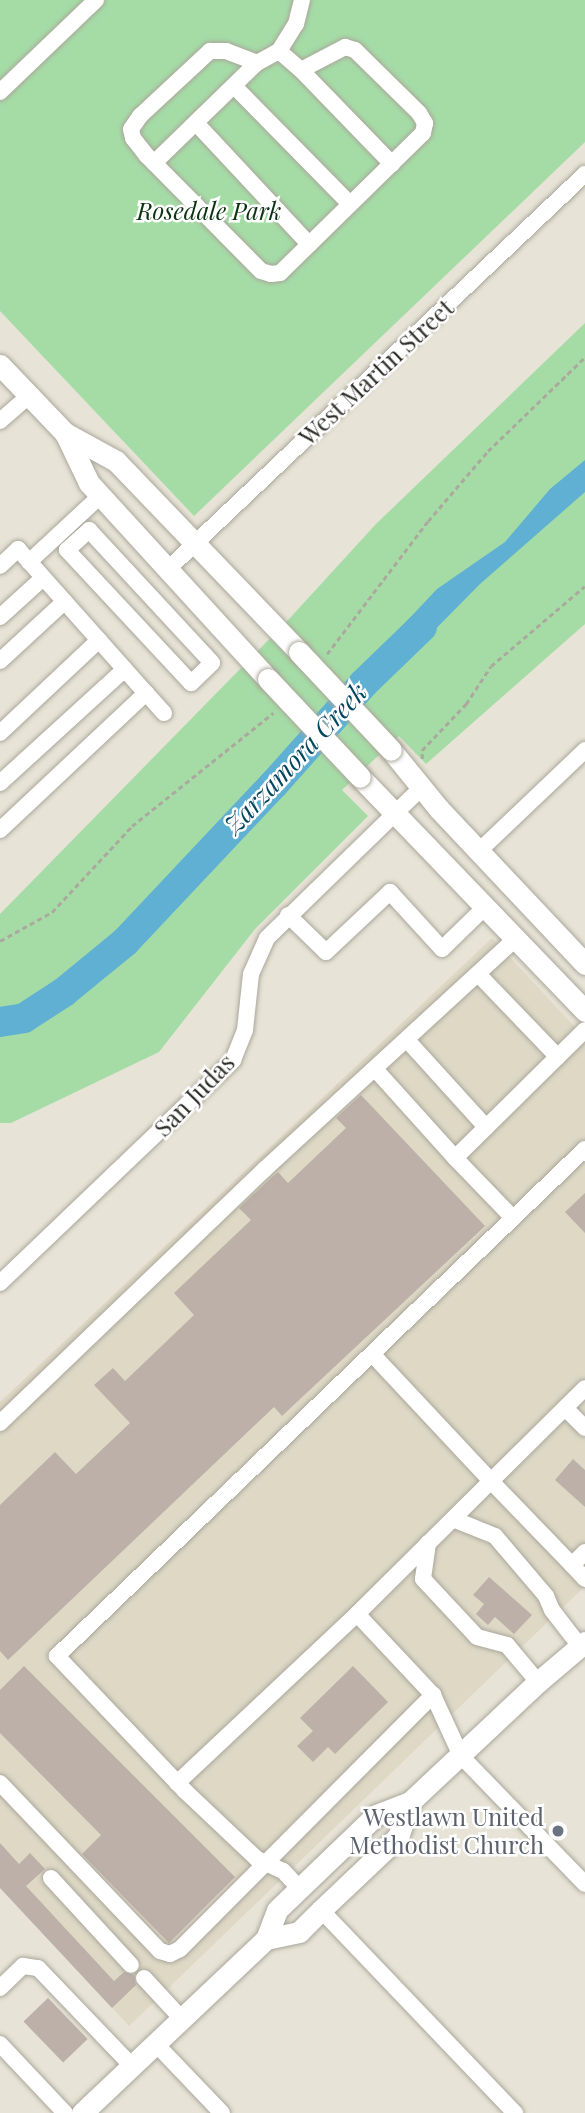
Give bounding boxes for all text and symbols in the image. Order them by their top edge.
park label: Rosedale Park [137,197,281,225]
street label: West Martin Street [293,293,459,451]
water label: Zarzamora Creek [217,676,373,840]
street label: San Judas [148,1048,240,1142]
place label: Westlawn United Methodist Church [349,1803,544,1859]
marker: Westlawn United Methodist Church [550,1823,566,1839]

